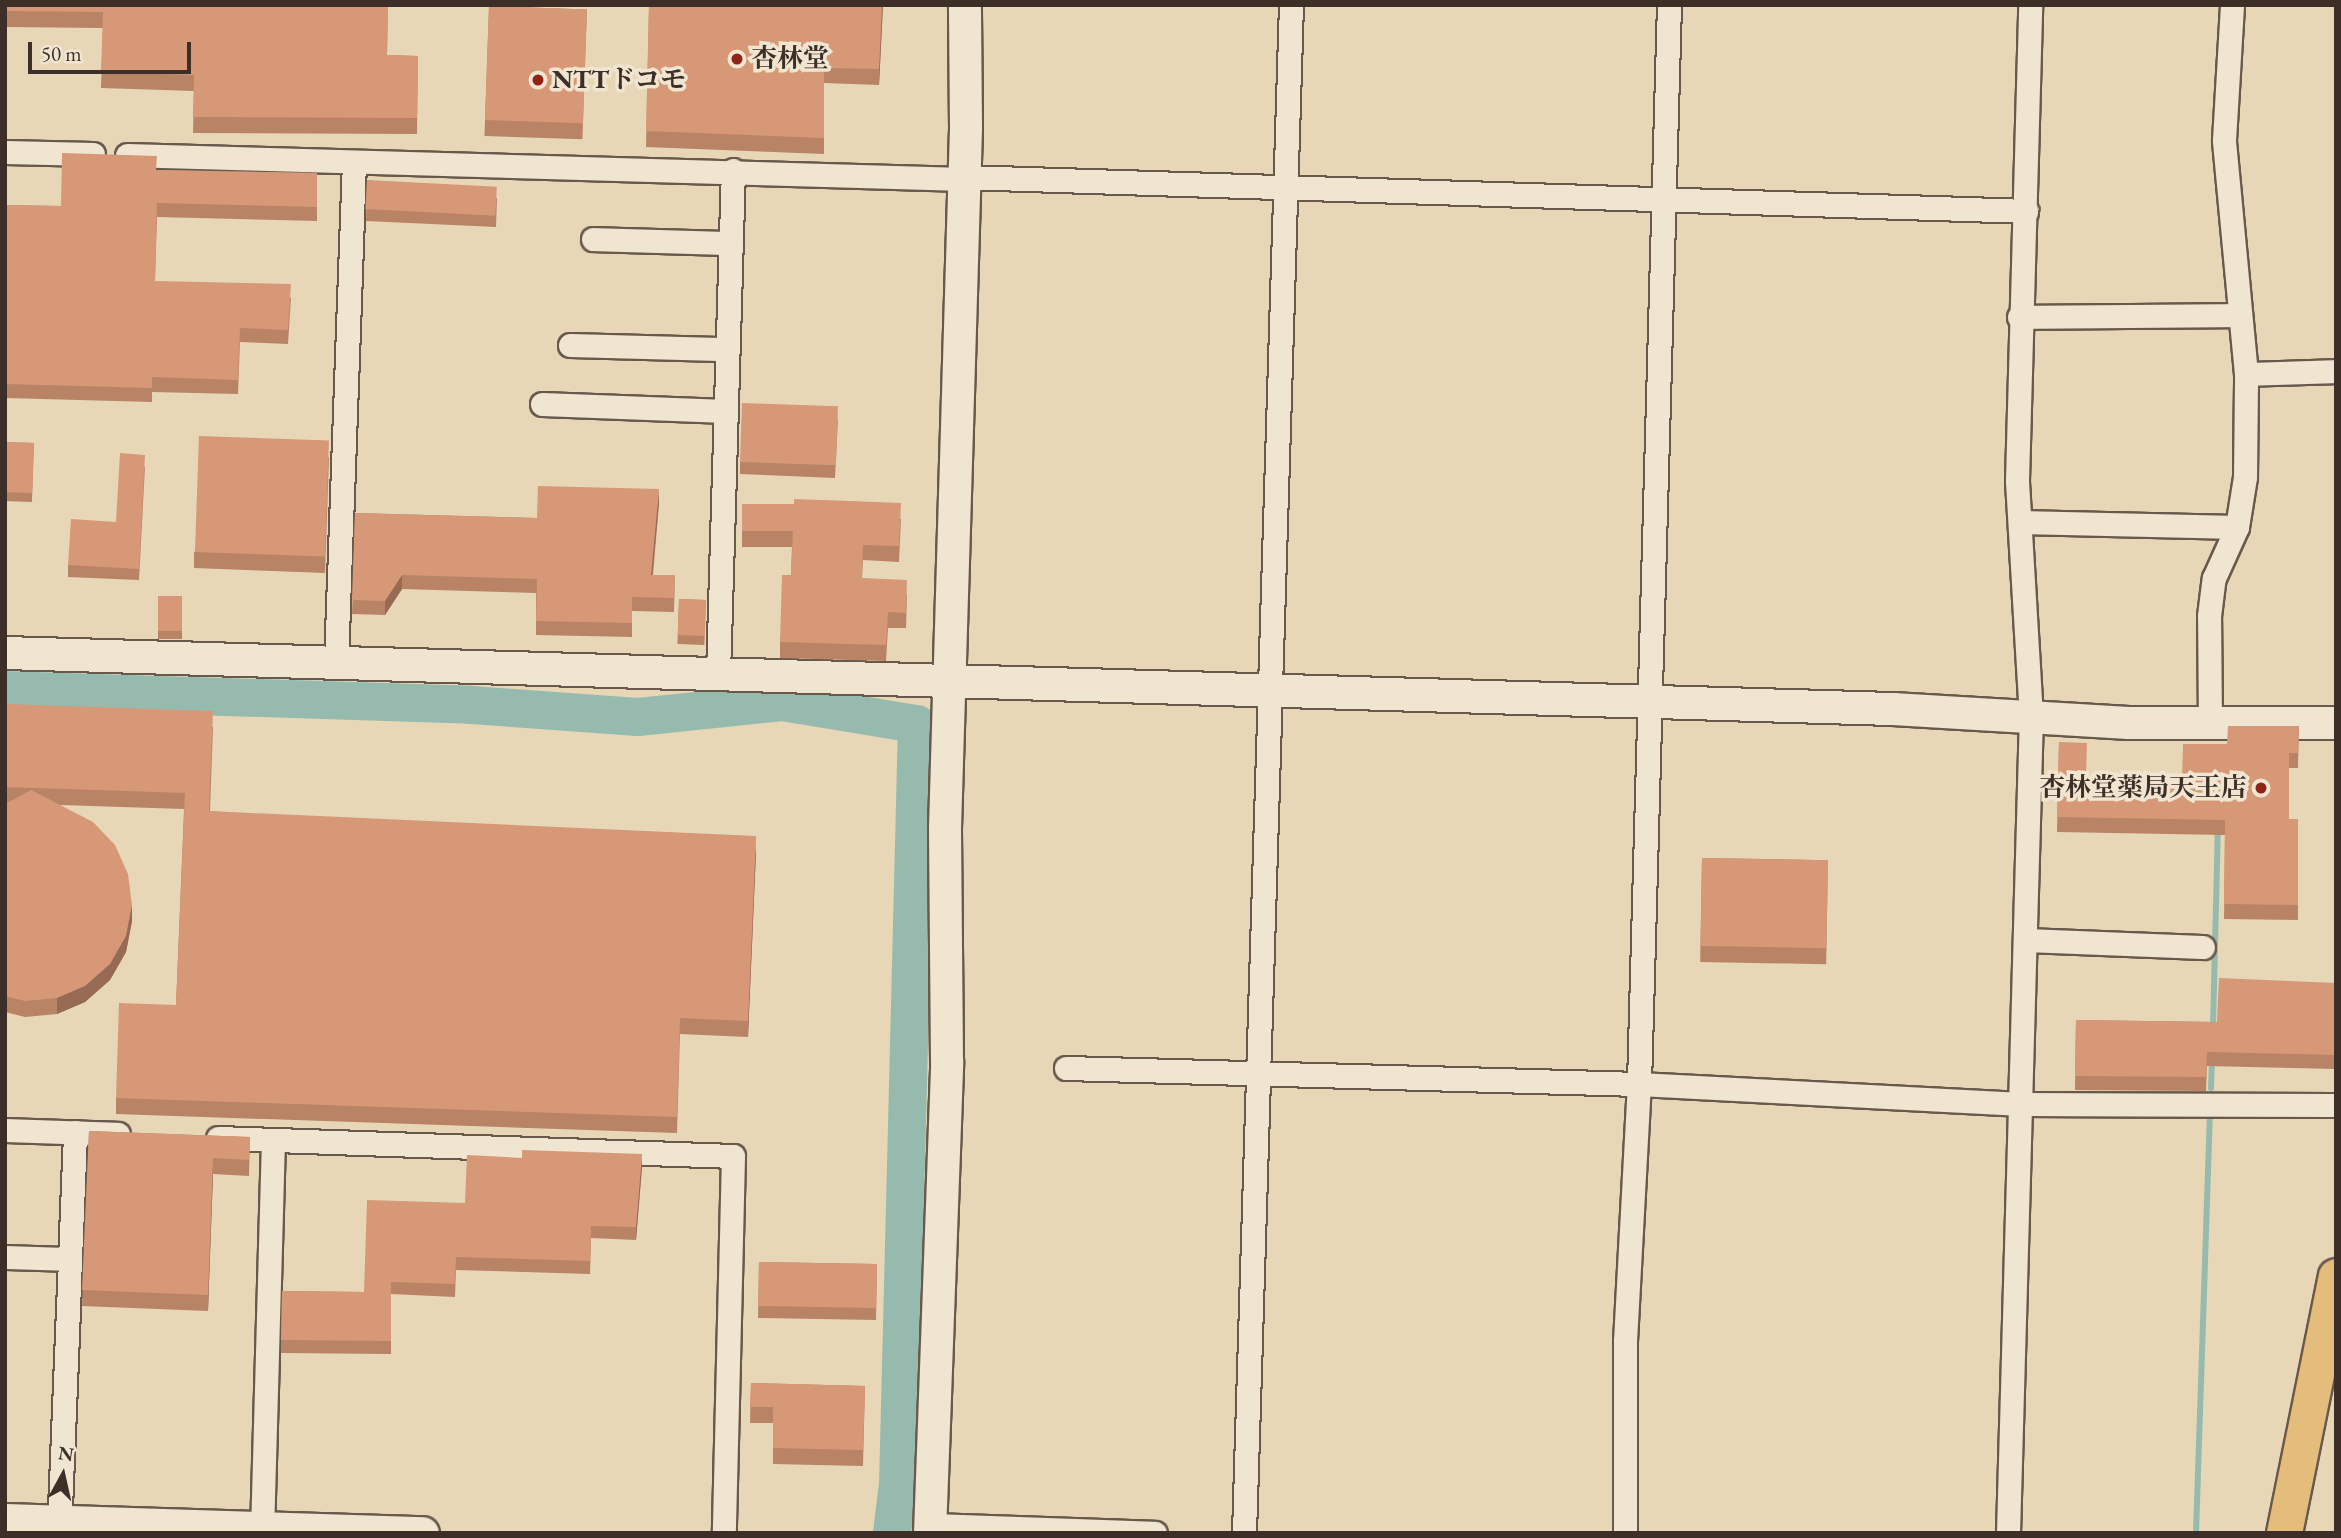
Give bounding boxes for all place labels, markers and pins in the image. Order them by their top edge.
place label: 杏林堂 [751,43,829,75]
marker: 杏林堂 [729,51,745,67]
place label: NTTドコモ [552,64,687,96]
marker: NTTドコモ [530,72,546,88]
place label: 杏林堂薬局天王店 [2039,772,2247,804]
marker: 杏林堂薬局天王店 [2253,780,2269,796]

